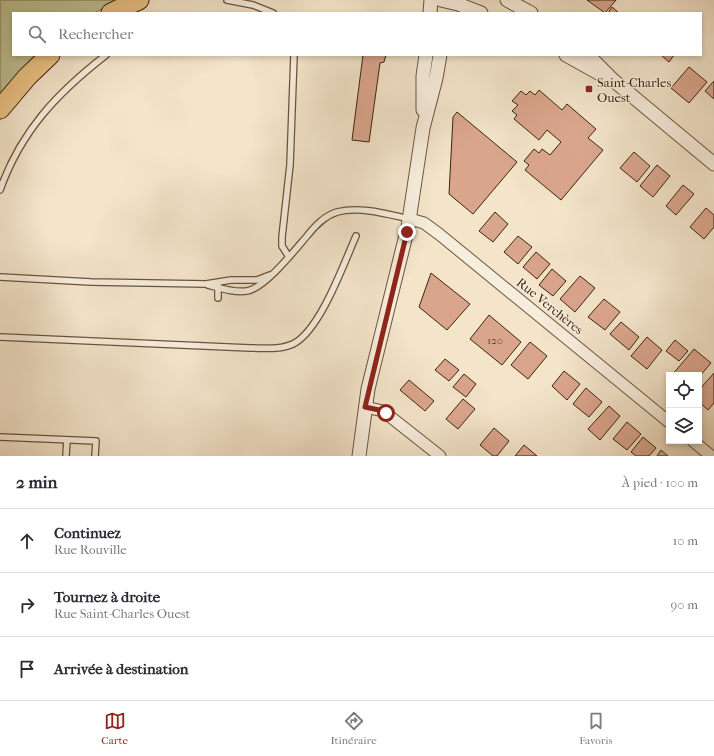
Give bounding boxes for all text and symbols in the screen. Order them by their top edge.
search box [12,12,702,56]
icon: search [26,23,48,45]
text: Rechercher [58,25,133,43]
place label: Saint-Charles Ouest [597,75,671,105]
marker: Saint-Charles Ouest [584,84,594,94]
route end [398,223,416,241]
street label: Rue Verchères [514,275,587,338]
house number: 120 [487,334,503,347]
map controls [666,372,702,444]
button: locate [666,372,702,408]
route start [377,404,395,422]
button: layers [666,408,702,444]
text: 2 min [16,472,57,492]
text: À pied · 100 m [622,475,698,490]
text: Continuez [54,524,121,542]
icon: ahead [16,530,38,552]
text: 10 m [673,533,698,548]
text: Rue Rouville [54,542,127,557]
text: Tournez à droite [54,588,160,606]
icon: right [16,594,38,616]
text: 90 m [670,597,698,612]
text: Rue Saint-Charles Ouest [54,606,190,621]
icon: arrive [16,658,38,680]
text: Arrivée à destination [54,660,189,678]
tab: Carte [101,710,128,747]
tab: Itinéraire [330,710,377,747]
tab: Favoris [579,710,613,747]

